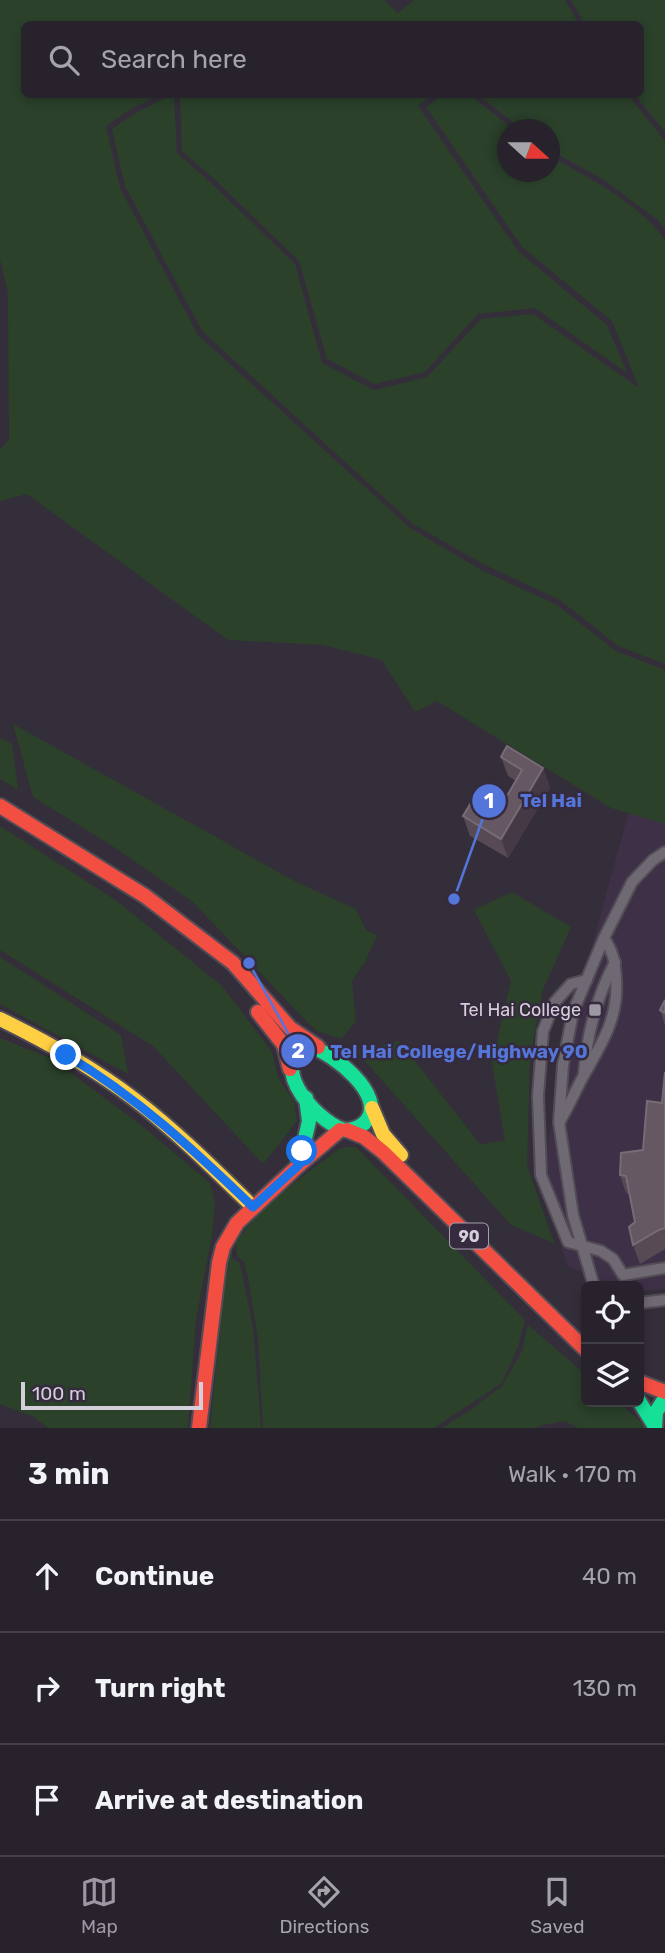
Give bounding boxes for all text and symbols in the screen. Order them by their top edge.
search box [21,21,644,98]
icon: search [45,41,83,79]
text: Search here [101,44,247,75]
north arrow [497,119,560,182]
callout: Tel Hai [471,781,596,821]
text: 1 [484,788,494,813]
text: Tel Hai [520,789,582,812]
place label: Tel Hai College [460,999,581,1021]
marker: Tel Hai College [587,1002,603,1018]
callout: Tel Hai College/Highway 90 [281,1031,602,1071]
text: 2 [291,1038,305,1063]
route end [50,1039,81,1070]
text: Tel Hai College/Highway 90 [330,1040,588,1063]
route start [286,1135,317,1166]
road number: 90 [450,1224,488,1248]
map controls [581,1281,644,1407]
button: locate [581,1281,644,1344]
button: layers [581,1344,644,1407]
scale bar [21,1379,203,1411]
text: 100 m [32,1382,86,1405]
text: 3 min [28,1456,110,1492]
text: Walk · 170 m [508,1460,637,1488]
icon: ahead [28,1557,66,1595]
text: Continue [95,1561,214,1592]
text: 40 m [582,1562,637,1590]
icon: right [28,1669,66,1707]
text: Turn right [95,1673,225,1704]
text: 130 m [573,1674,637,1702]
icon: arrive [28,1781,66,1819]
text: Arrive at destination [95,1785,363,1816]
tab: Map [80,1873,118,1938]
tab: Directions [279,1873,369,1938]
tab: Saved [530,1873,585,1938]

